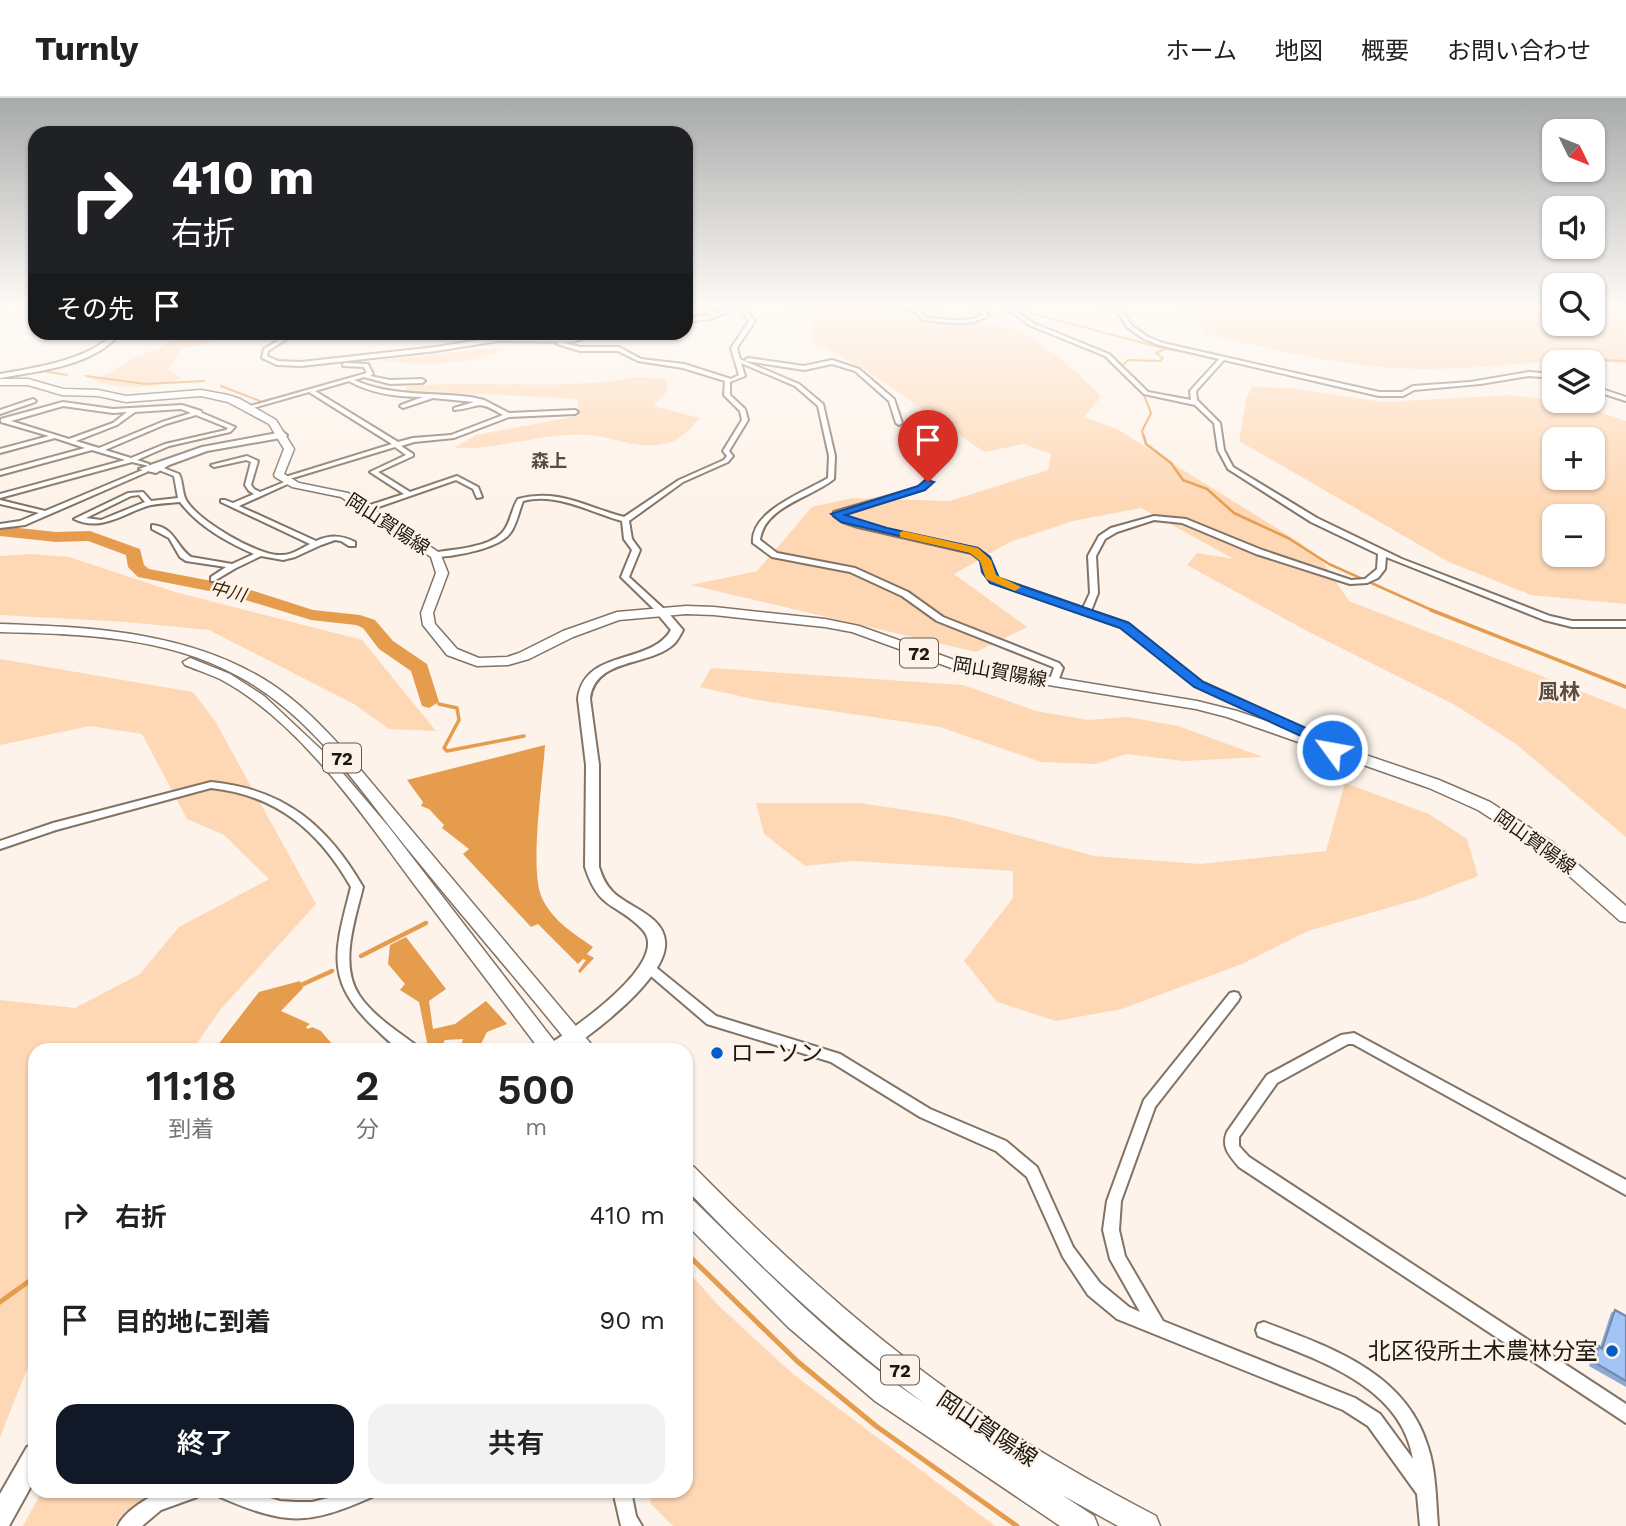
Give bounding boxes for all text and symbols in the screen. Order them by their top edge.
text: Turnly [35,29,138,68]
text: ホーム [1166,37,1237,65]
text: 地図 [1275,37,1323,65]
text: 概要 [1361,37,1409,65]
text: お問い合わせ [1447,37,1591,65]
north arrow [1542,119,1605,182]
map controls [1542,119,1605,567]
text: 410 m [171,148,314,206]
icon: right [56,154,147,245]
button: sound [1542,196,1605,259]
text: 右折 [171,214,235,252]
button: search [1542,273,1605,336]
icon: arrive [148,287,186,325]
text: その先 [56,294,134,324]
button: layers [1542,350,1605,413]
pin [898,410,958,482]
icon: arrive [909,421,947,459]
button: + [1542,427,1605,490]
district label: 森上 [531,450,567,471]
street label: 岡山賀陽線 [342,488,434,560]
button: − [1542,504,1605,567]
water label: 中川 [208,576,250,606]
road number: 72 [900,638,938,668]
street label: 岡山賀陽線 [951,652,1049,692]
district label: 風林 [1538,679,1580,704]
position arrow [1295,713,1369,787]
road number: 72 [323,744,361,772]
street label: 岡山賀陽線 [1490,805,1580,879]
place label: ローソン [731,1040,823,1067]
marker: ローソン [709,1045,725,1061]
text: 11:18 [146,1061,237,1110]
text: 2 [355,1061,380,1110]
text: 500 [497,1065,575,1114]
text: m [525,1114,547,1141]
text: 到着 [168,1116,214,1143]
text: 分 [356,1116,379,1143]
icon: right [56,1196,94,1234]
text: 410 m [590,1200,665,1230]
text: 右折 [115,1202,167,1232]
icon: arrive [56,1301,94,1339]
text: 90 m [599,1305,665,1335]
text: 目的地に到着 [115,1307,271,1337]
place label: 北区役所土木農林分室 [1368,1338,1598,1365]
marker: 北区役所土木農林分室 [1604,1343,1620,1359]
road number: 72 [881,1356,919,1385]
street label: 岡山賀陽線 [932,1386,1042,1472]
button: 終了 [56,1404,354,1484]
button: 共有 [368,1404,665,1484]

